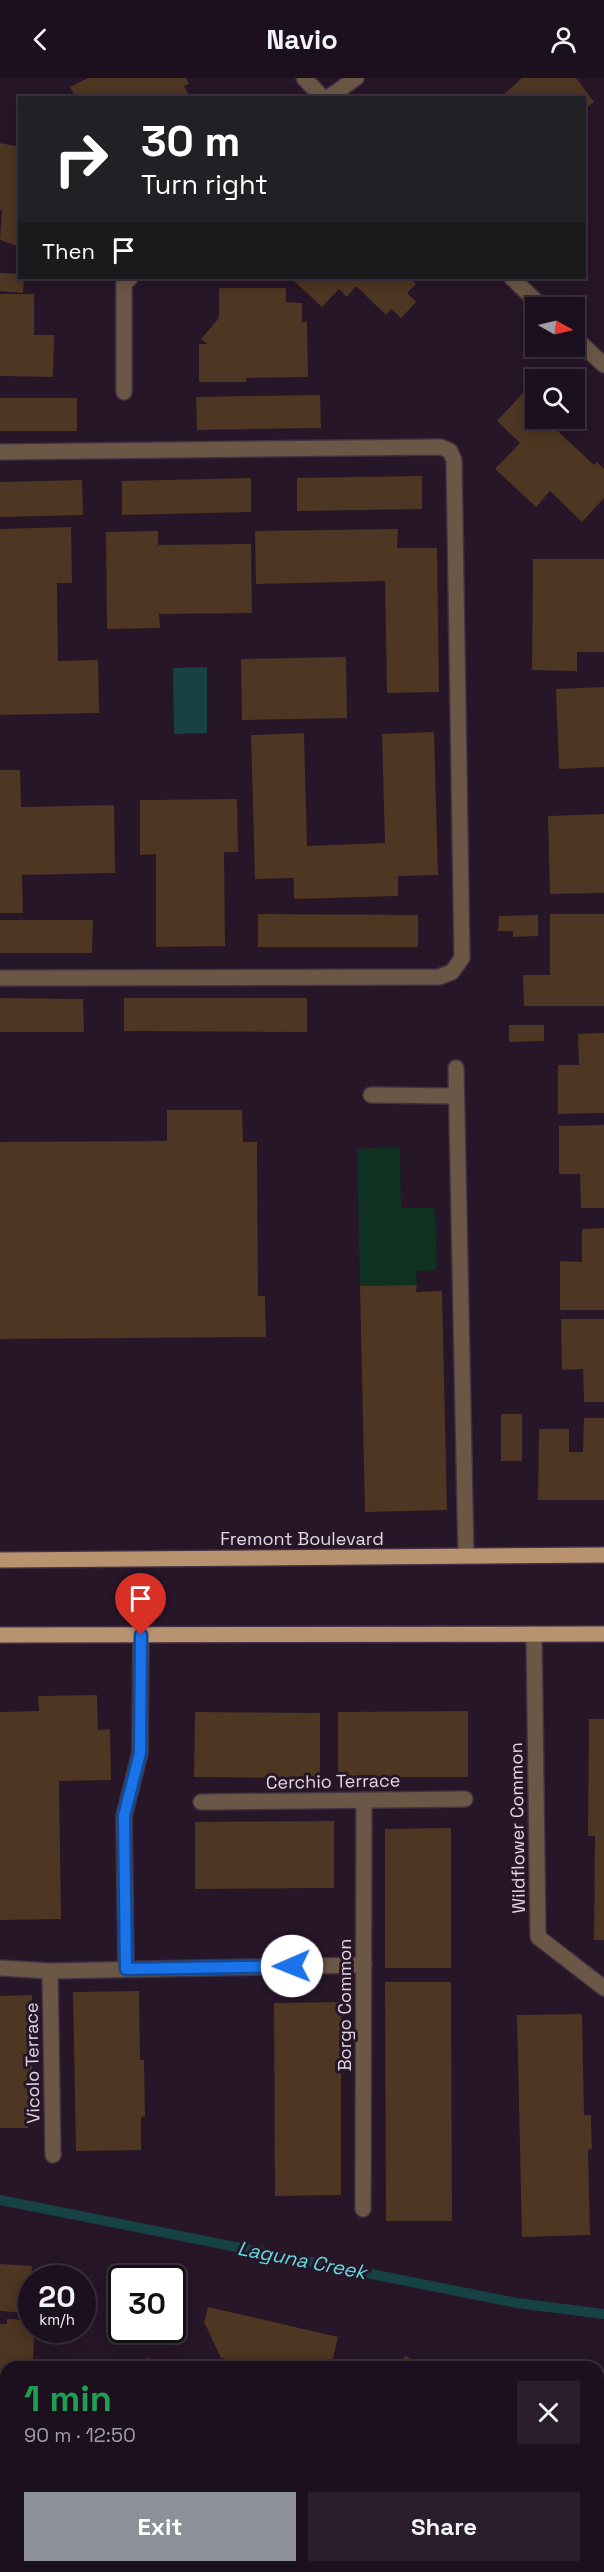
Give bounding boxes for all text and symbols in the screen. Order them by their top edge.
text: Navio [266,22,338,57]
icon: back [24,23,57,56]
icon: person [547,23,580,56]
text: 30 m [141,115,240,168]
icon: right [42,120,120,198]
text: Turn right [141,167,268,202]
icon: arrive [107,234,140,267]
text: Then [42,237,95,265]
north arrow [525,297,585,357]
map controls [525,297,585,429]
button: search [525,369,585,429]
street label: Fremont Boulevard [220,1527,384,1550]
pin [115,1573,166,1635]
icon: arrive [124,1582,157,1615]
street label: Wildflower Common [504,1742,530,1914]
street label: Cerchio Terrace [266,1768,400,1794]
position arrow [260,1934,324,1998]
street label: Borgo Common [333,1939,356,2071]
street label: Vicolo Terrace [19,2002,45,2124]
water label: Laguna Creek [235,2235,371,2286]
speed limit sign: 30 [108,2265,186,2343]
text: 20 [38,2277,76,2316]
text: km/h [39,2310,75,2329]
text: 1 min [24,2376,112,2422]
button: close [517,2381,580,2444]
text: 90 m · 12:50 [24,2422,136,2448]
button: Exit [24,2492,296,2561]
button: Share [308,2492,580,2561]

